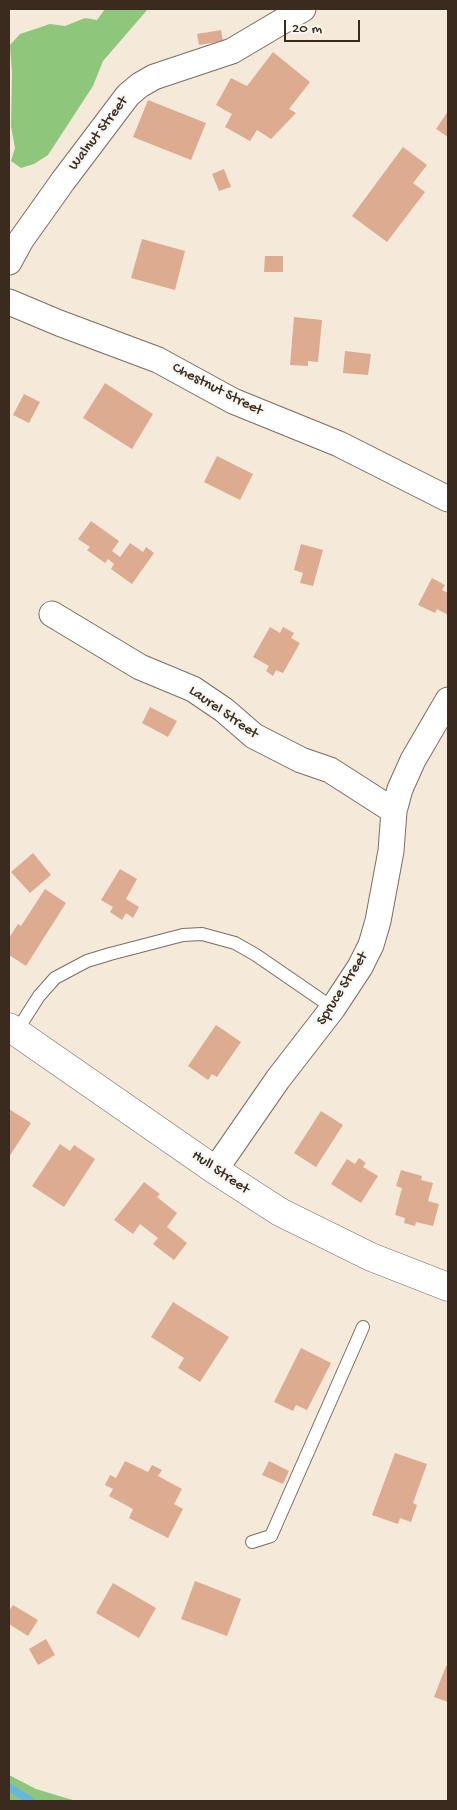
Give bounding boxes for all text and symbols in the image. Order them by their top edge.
scale bar [287,10,363,42]
text: 20 m [292,20,322,38]
street label: Walnut Street [65,93,133,175]
street label: Chestnut Street [169,359,265,421]
street label: Laurel Street [185,682,261,744]
street label: Spruce Street [313,949,373,1029]
street label: Hull Street [188,1147,252,1199]

